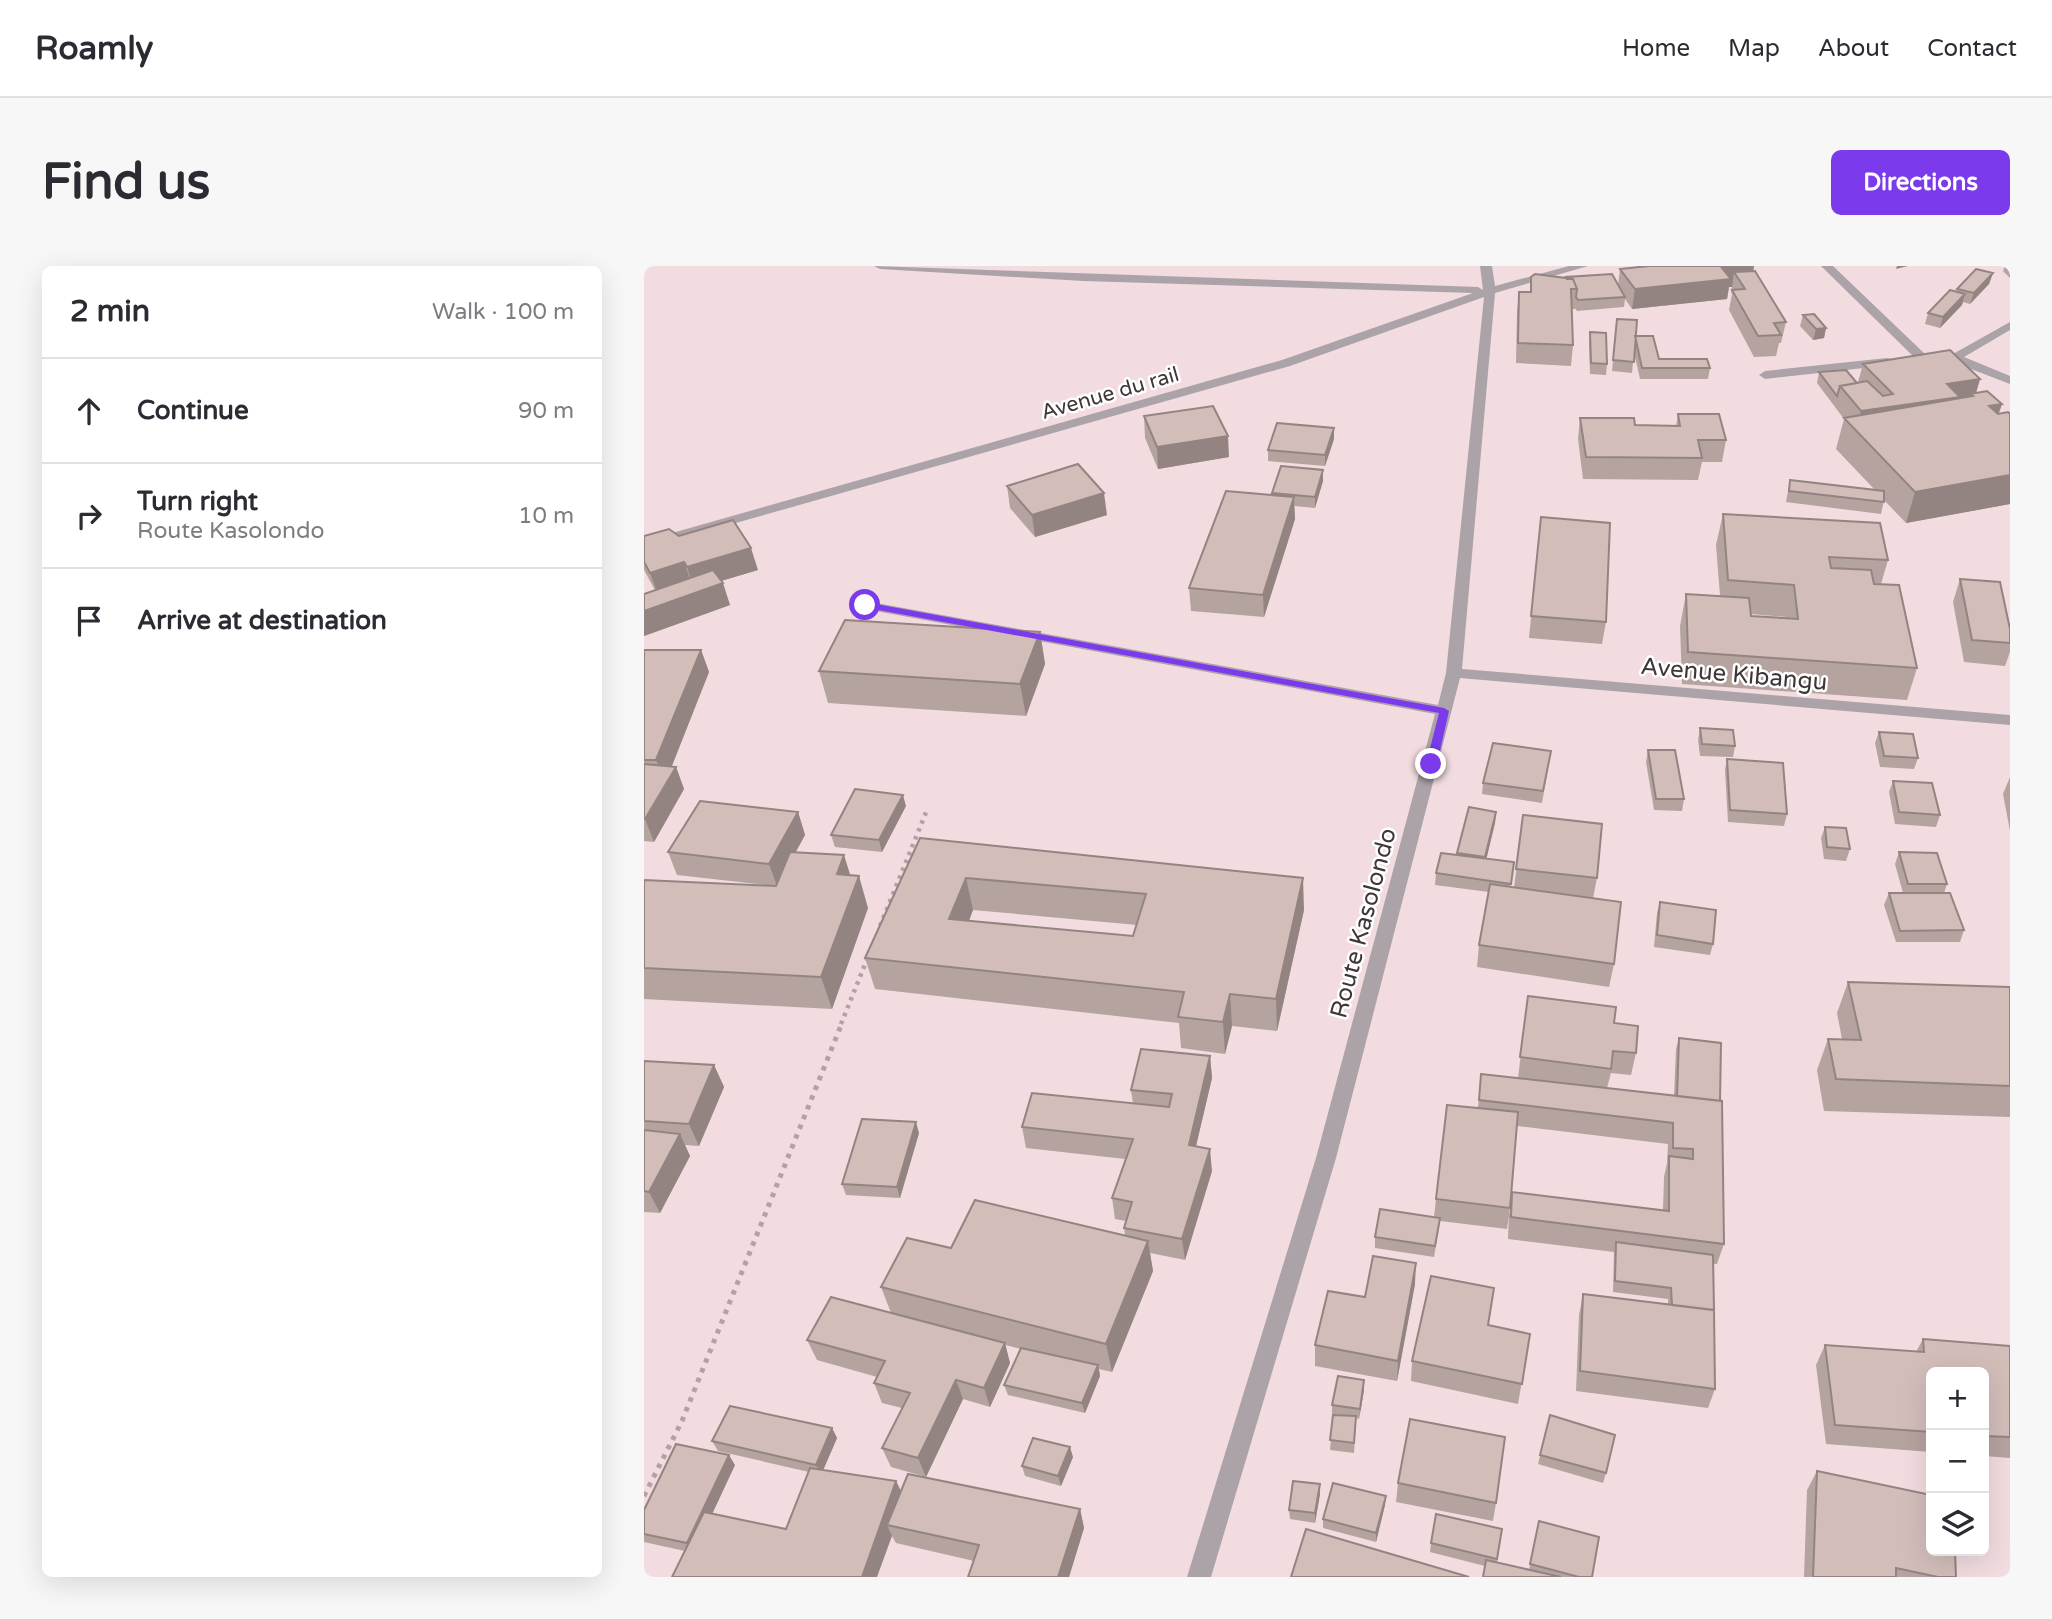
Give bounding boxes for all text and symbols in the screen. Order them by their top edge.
text: Roamly [35,29,153,68]
text: Home [1622,34,1690,63]
text: Map [1728,34,1780,63]
text: About [1818,34,1889,63]
text: Contact [1927,34,2017,63]
button: Directions [1831,150,2010,215]
text: Find us [42,153,210,212]
text: 2 min [70,293,150,330]
text: Walk · 100 m [432,298,574,326]
street label: Avenue du rail [1038,362,1182,425]
icon: ahead [70,392,108,430]
text: Continue [137,395,249,426]
text: 90 m [518,397,574,425]
text: Turn right [137,486,258,517]
icon: right [70,497,108,535]
text: 10 m [518,502,574,530]
text: Route Kasolondo [137,517,325,545]
route start [849,589,880,620]
icon: arrive [70,602,108,640]
text: Arrive at destination [137,605,387,636]
street label: Avenue Kibangu [1639,652,1828,697]
route end [1415,748,1446,779]
street label: Route Kasolondo [1324,825,1403,1021]
map controls [1926,1367,1989,1556]
button: + [1926,1367,1989,1430]
button: − [1926,1430,1989,1493]
button: layers [1926,1493,1989,1556]

